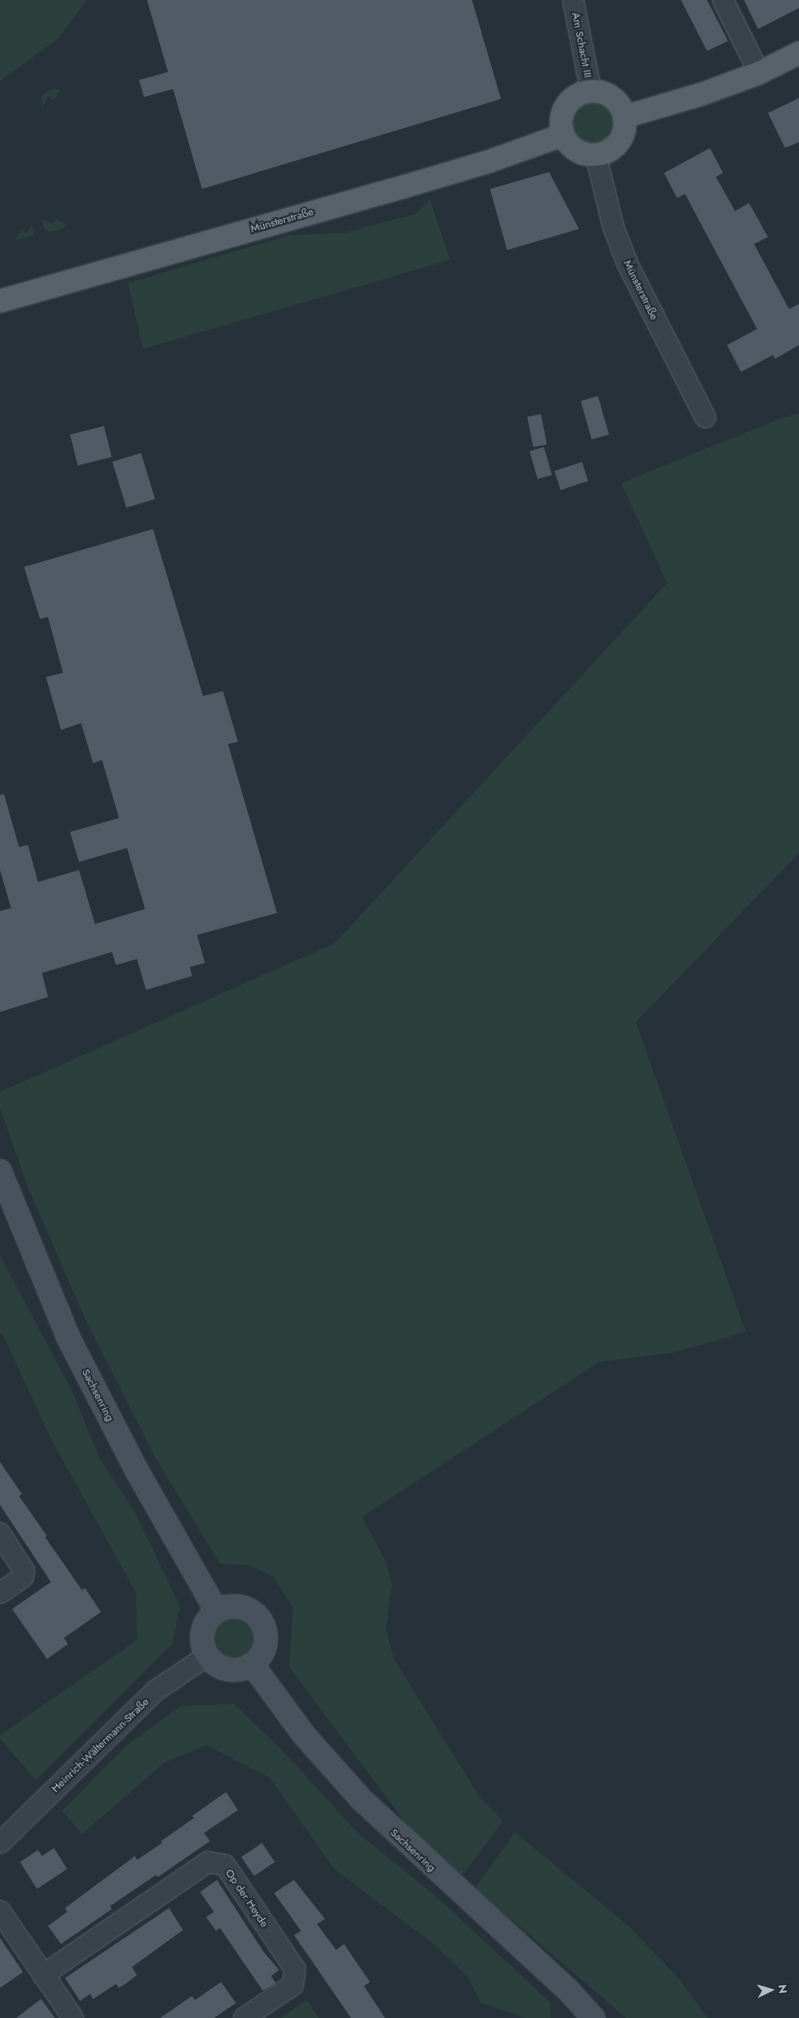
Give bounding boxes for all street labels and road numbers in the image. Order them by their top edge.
street label: Am Schacht III [569,11,595,79]
street label: Münsterstraße [249,205,315,235]
street label: Münsterstraße [621,258,661,322]
street label: Sachsenring [79,1367,117,1423]
street label: Heinrich-Wältermann-Straße [49,1695,151,1795]
street label: Sachsenring [388,1826,438,1874]
street label: Op der Heyde [223,1866,271,1930]

